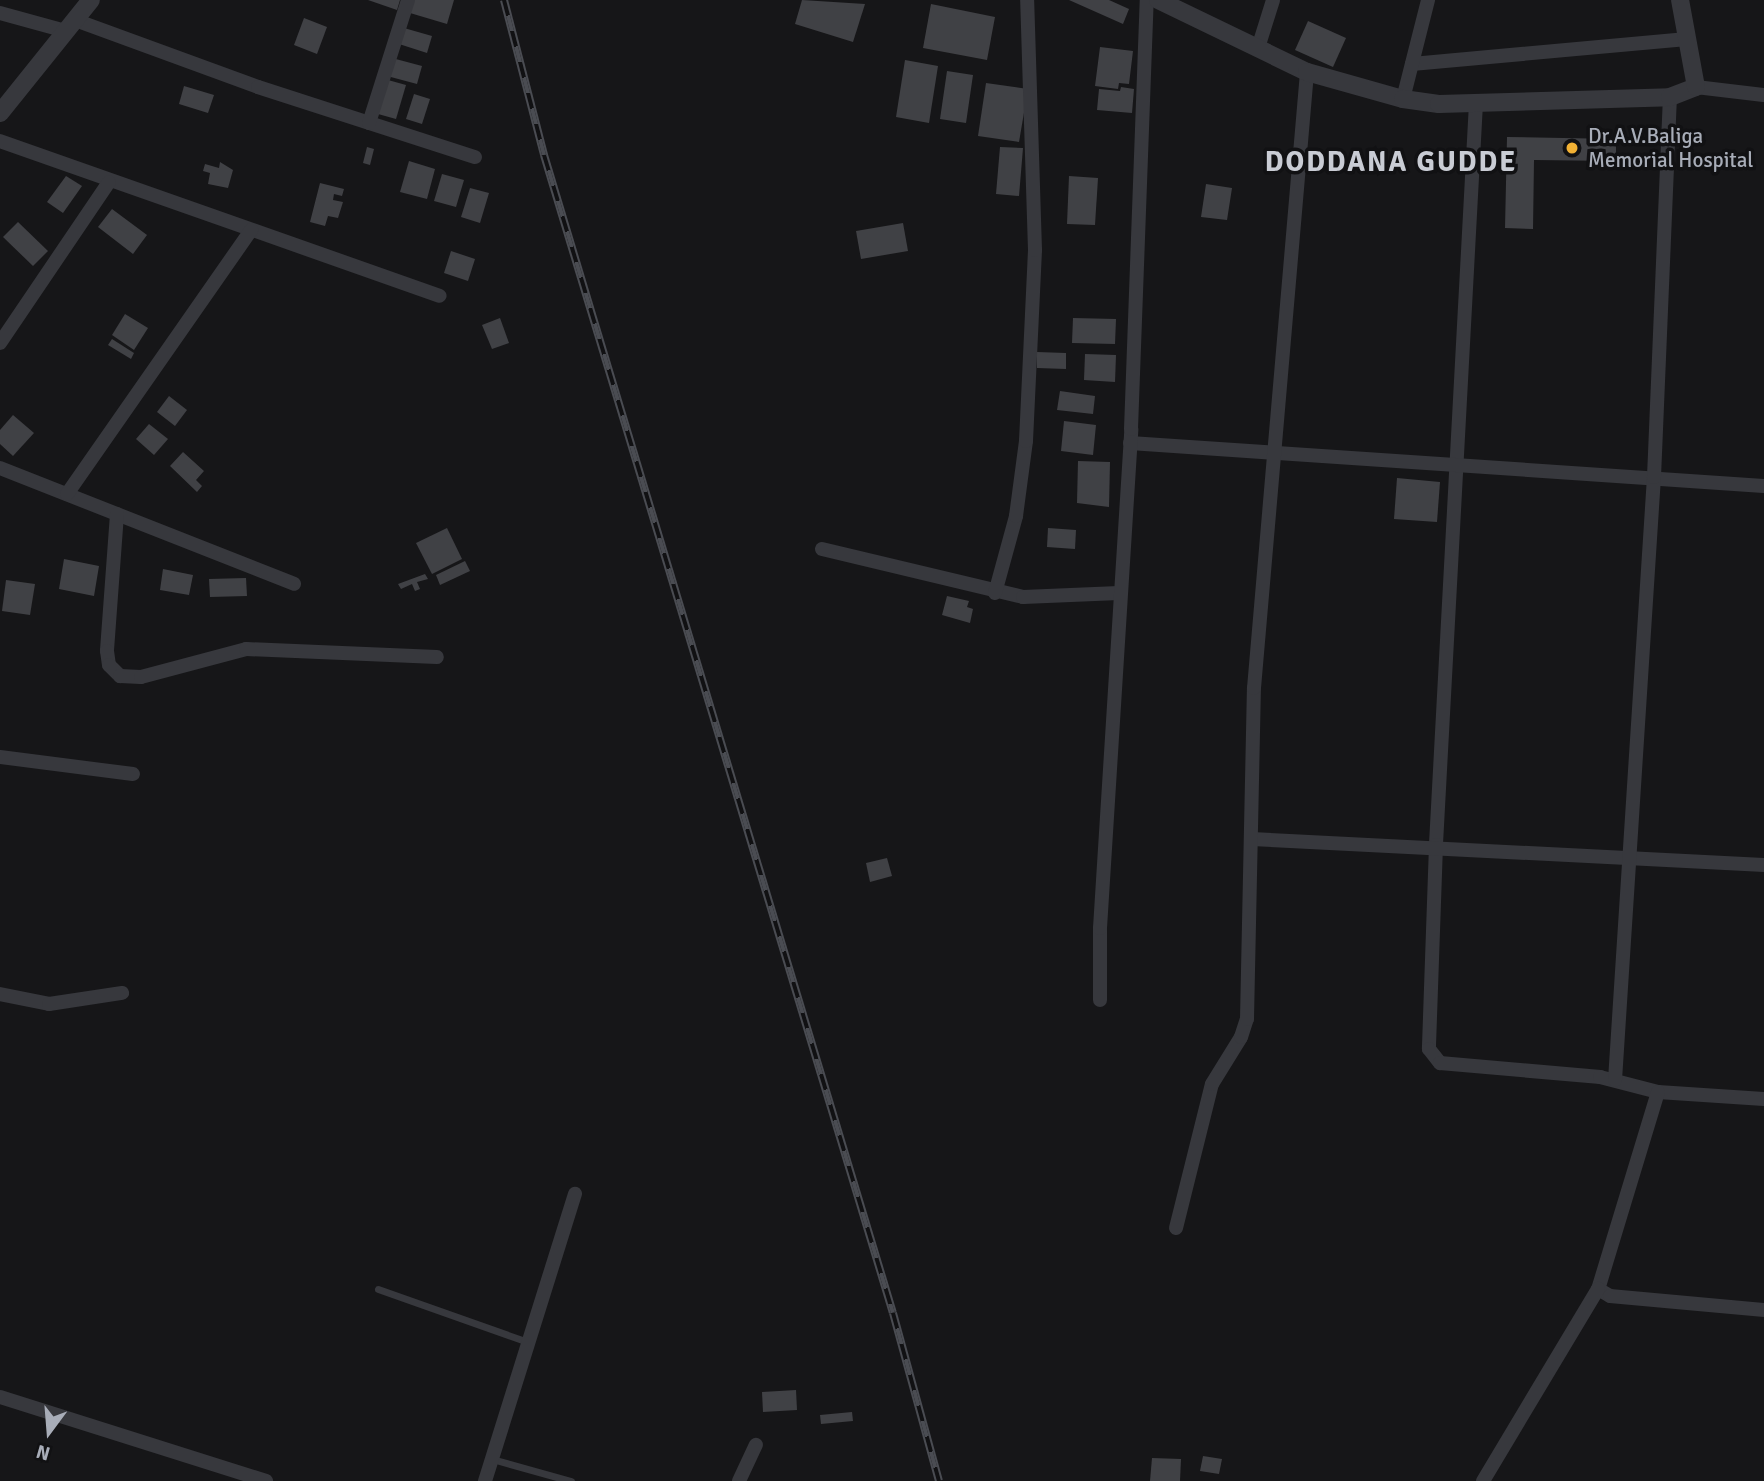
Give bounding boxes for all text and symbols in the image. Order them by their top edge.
place label: Dr.A.V.Baliga Memorial Hospital [1588,123,1753,173]
marker: Dr.A.V.Baliga Memorial Hospital [1562,138,1582,158]
district label: DODDANA GUDDE [1266,145,1516,179]
north arrow [14,1397,84,1467]
text: N [34,1439,53,1466]

